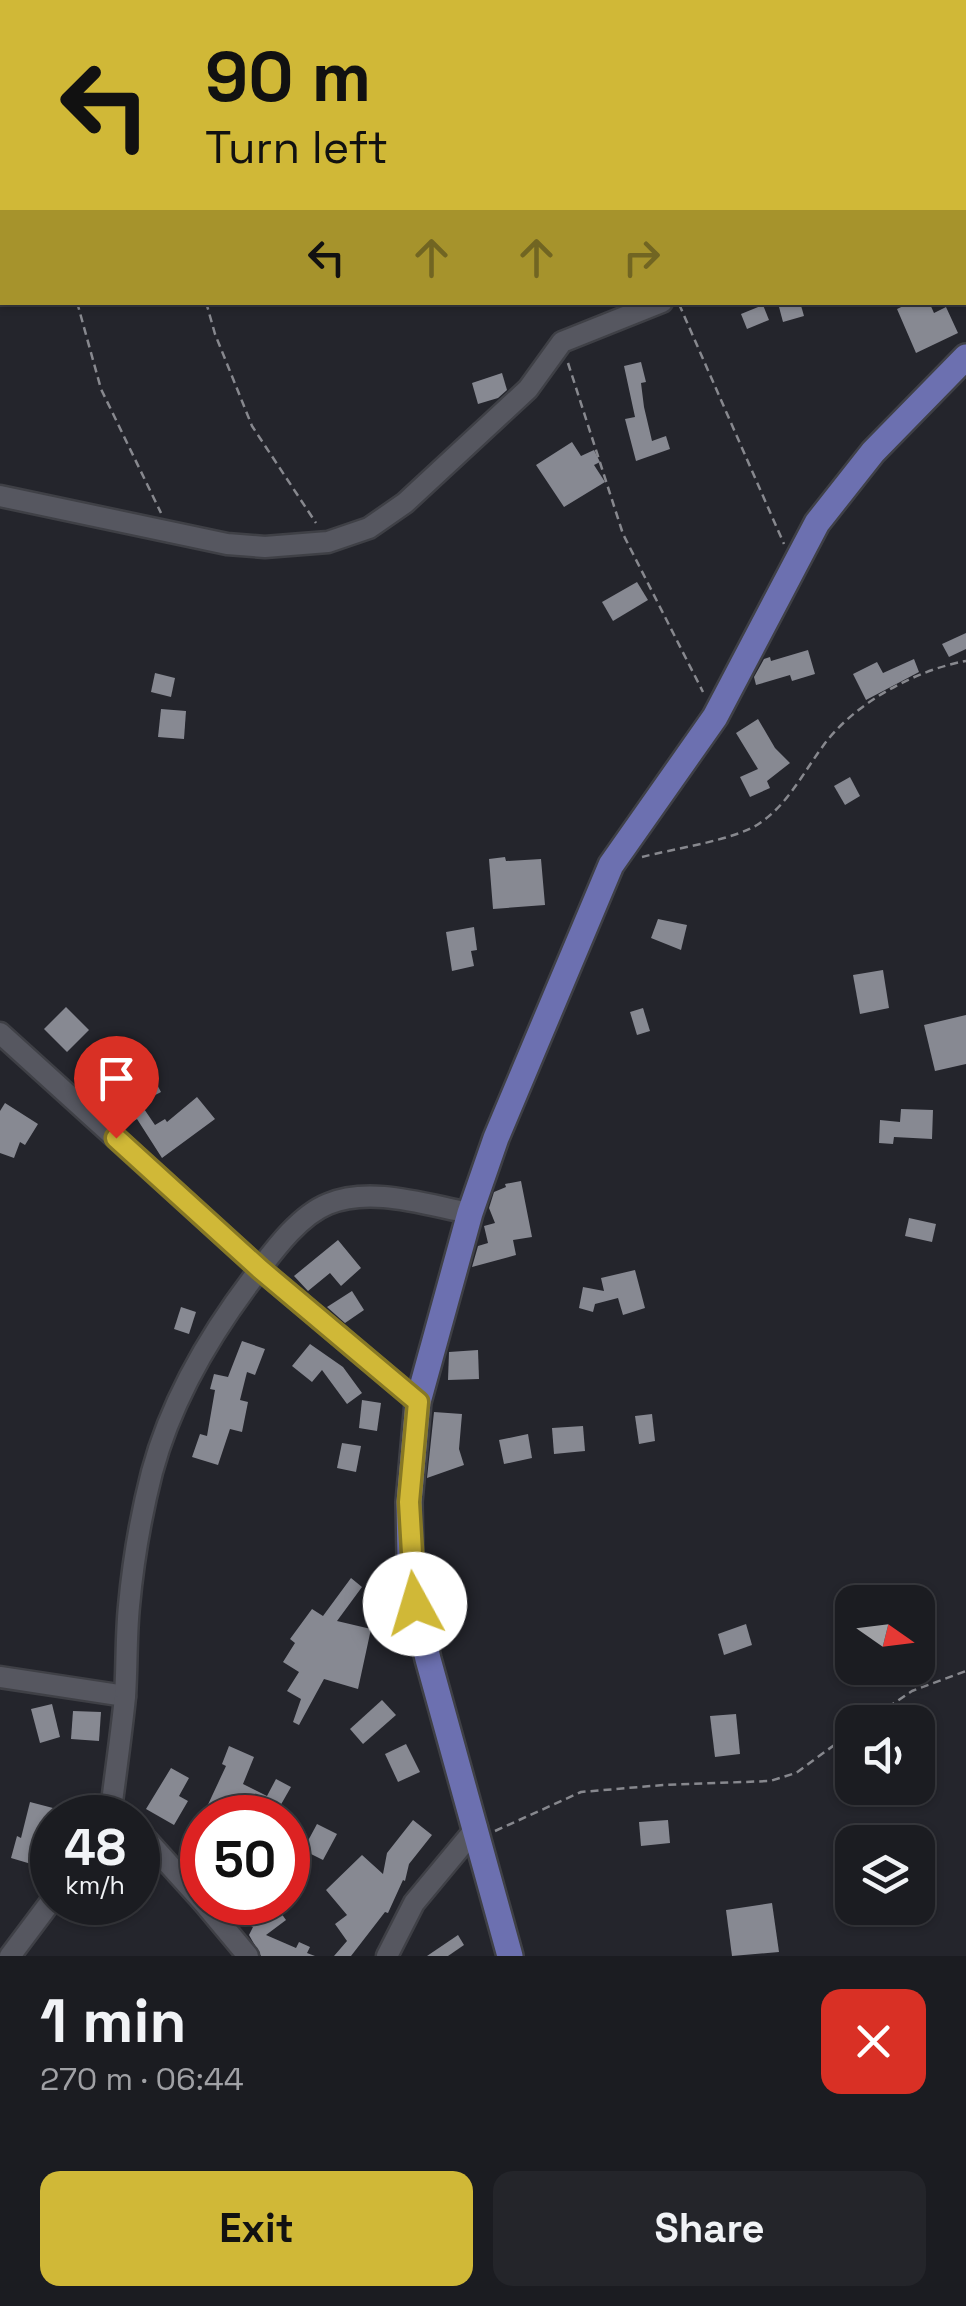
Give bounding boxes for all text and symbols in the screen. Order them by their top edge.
text: 90 m [205,32,371,121]
icon: left [40,40,170,170]
text: Turn left [205,119,388,176]
icon: left [299,230,354,285]
icon: ahead [404,230,459,285]
icon: ahead [509,230,564,285]
icon: right [614,230,669,285]
pin [74,1036,159,1139]
icon: arrive [89,1051,144,1106]
position arrow [363,1552,467,1656]
north arrow [835,1585,935,1685]
map controls [835,1585,935,1925]
button: sound [835,1705,935,1805]
speed limit sign: 50 [180,1795,310,1925]
text: 48 [64,1816,126,1880]
button: layers [835,1825,935,1925]
text: km/h [65,1869,125,1901]
text: 1 min [40,1983,187,2060]
button: close [821,1989,926,2094]
text: 270 m · 06:44 [40,2059,244,2099]
button: Exit [40,2171,473,2286]
button: Share [493,2171,926,2286]

